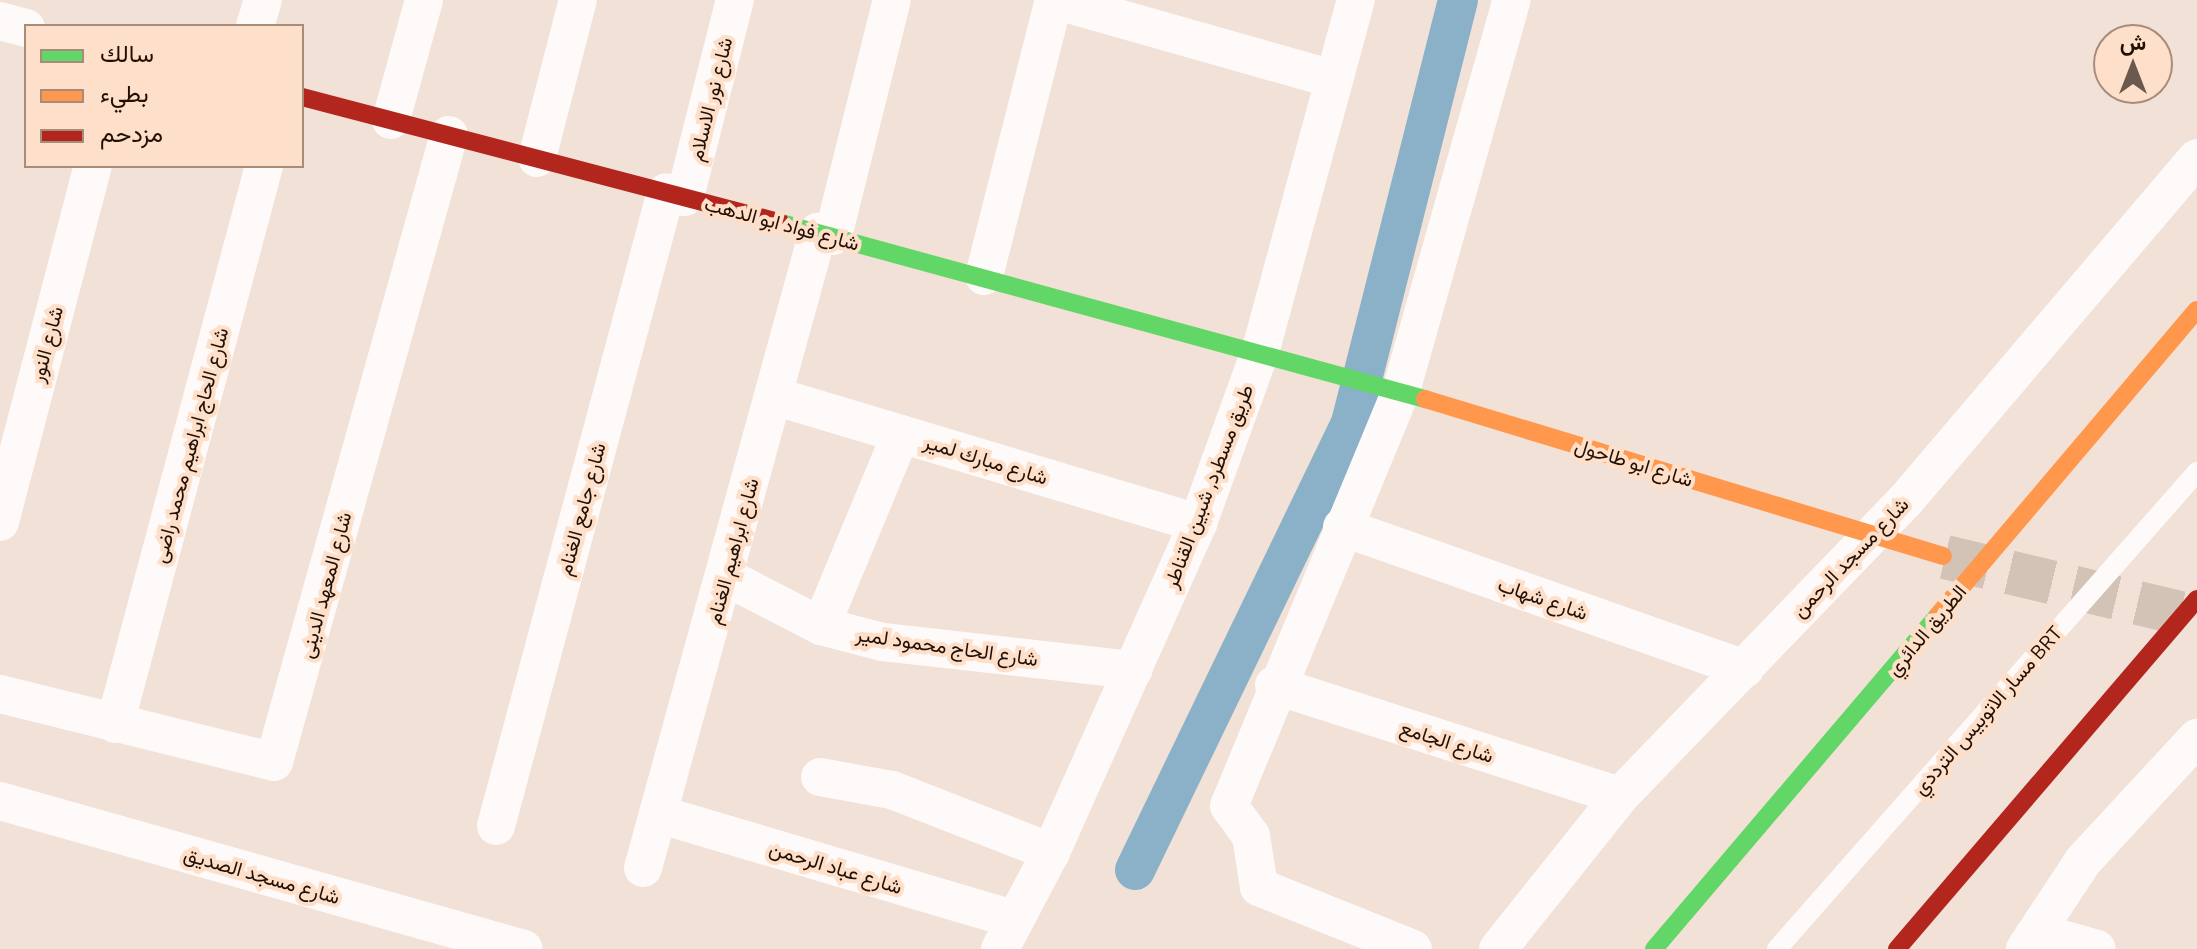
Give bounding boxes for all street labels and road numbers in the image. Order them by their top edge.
street label: شارع نور الاسلام [683,35,737,163]
street label: شارع فواد ابو الدهب [702,191,862,255]
street label: شارع النور [24,303,68,385]
street label: شارع الحاج ابراهيم محمد راضى [147,325,233,565]
street label: طريق مسطرد, شبين القناطر [1158,381,1258,591]
street label: شارع مبارك لمير [921,429,1051,489]
street label: شارع ابو طاحول [1572,433,1696,491]
street label: شارع جامع الغنام [552,440,610,578]
street label: شارع ابراهيم الغنام [701,475,763,627]
street label: شارع مسجد الرحمن [1787,492,1913,622]
street label: شارع المعهد الدينى [294,509,356,661]
street label: شارع شهاب [1495,571,1591,625]
street label: الطريق الدائري [1881,580,1971,680]
street label: شارع الحاج محمود لمير [854,621,1040,671]
street label: مسار الاتوبيس الترددي BRT [1907,621,2067,799]
street label: شارع الجامع [1397,715,1497,767]
street label: شارع عباد الرحمن [767,835,905,899]
street label: شارع مسجد الصديق [181,841,343,909]

